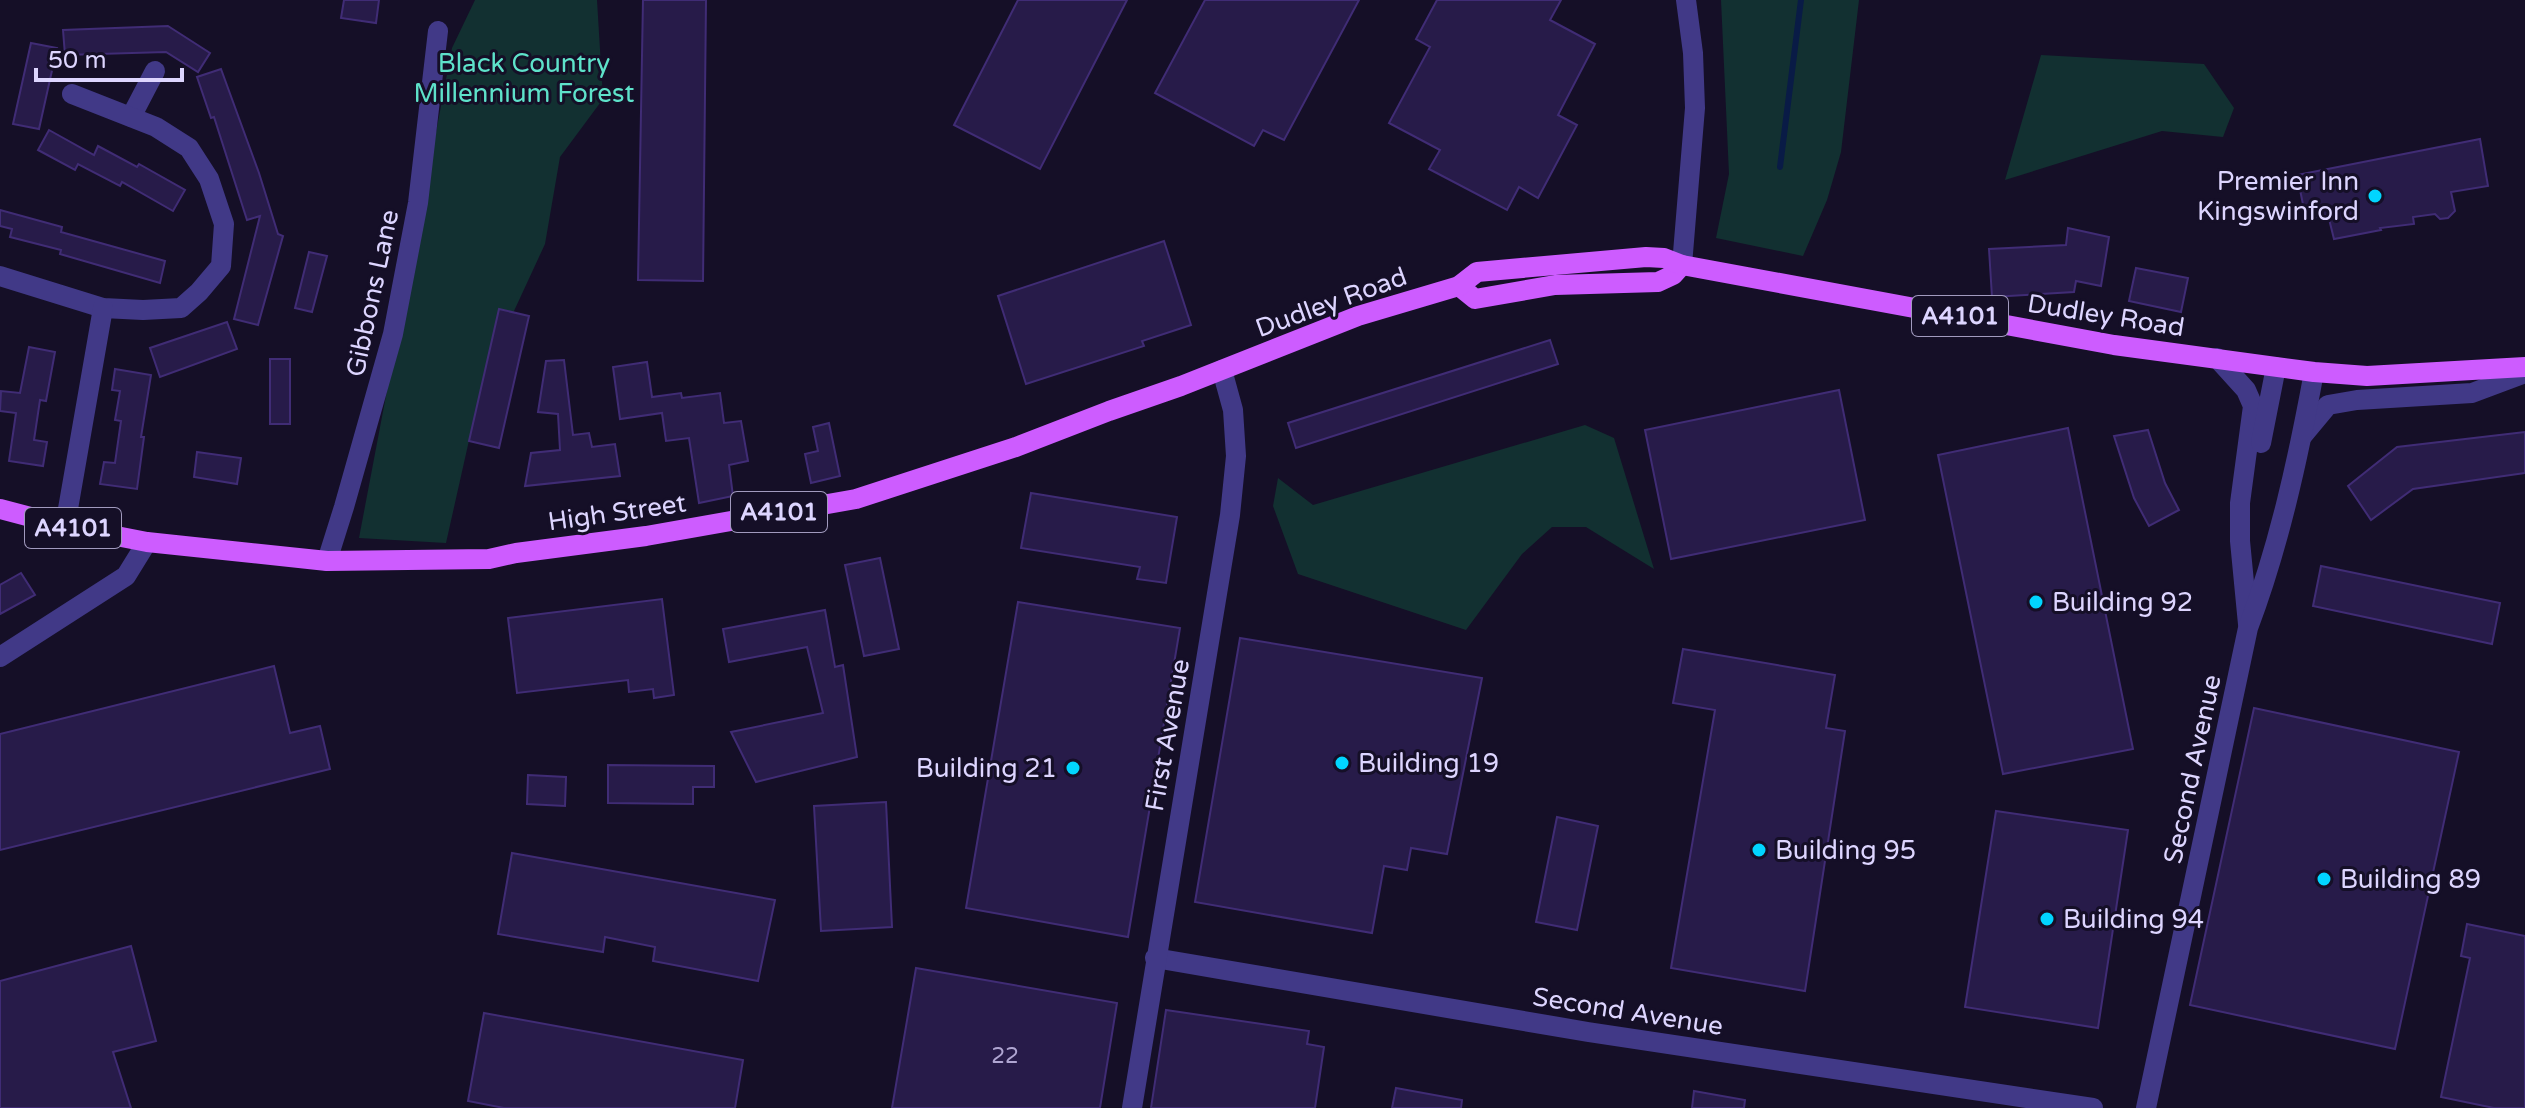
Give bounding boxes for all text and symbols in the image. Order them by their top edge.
scale bar [36,32,182,82]
text: 50 m [48,46,106,75]
park label: Black Country Millennium Forest [414,48,634,109]
place label: Premier Inn Kingswinford [2197,166,2359,227]
marker: Premier Inn Kingswinford [2366,187,2384,205]
street label: Gibbons Lane [340,207,405,379]
street label: Dudley Road [1251,261,1411,344]
street label: Dudley Road [2025,288,2187,343]
road number: A4101 [1912,296,2008,336]
street label: High Street [546,487,688,538]
road number: A4101 [731,492,827,532]
road number: A4101 [25,508,121,548]
place label: Building 92 [2052,587,2193,618]
marker: Building 92 [2027,593,2045,611]
street label: First Avenue [1139,657,1196,814]
street label: Second Avenue [2157,672,2228,866]
place label: Building 19 [1358,748,1499,779]
place label: Building 21 [916,753,1057,784]
marker: Building 19 [1333,754,1351,772]
marker: Building 21 [1064,759,1082,777]
place label: Building 95 [1775,835,1916,866]
marker: Building 95 [1750,841,1768,859]
place label: Building 89 [2340,864,2481,895]
marker: Building 89 [2315,870,2333,888]
place label: Building 94 [2063,904,2204,935]
marker: Building 94 [2038,910,2056,928]
street label: Second Avenue [1531,981,1725,1042]
house number: 22 [991,1043,1019,1069]

